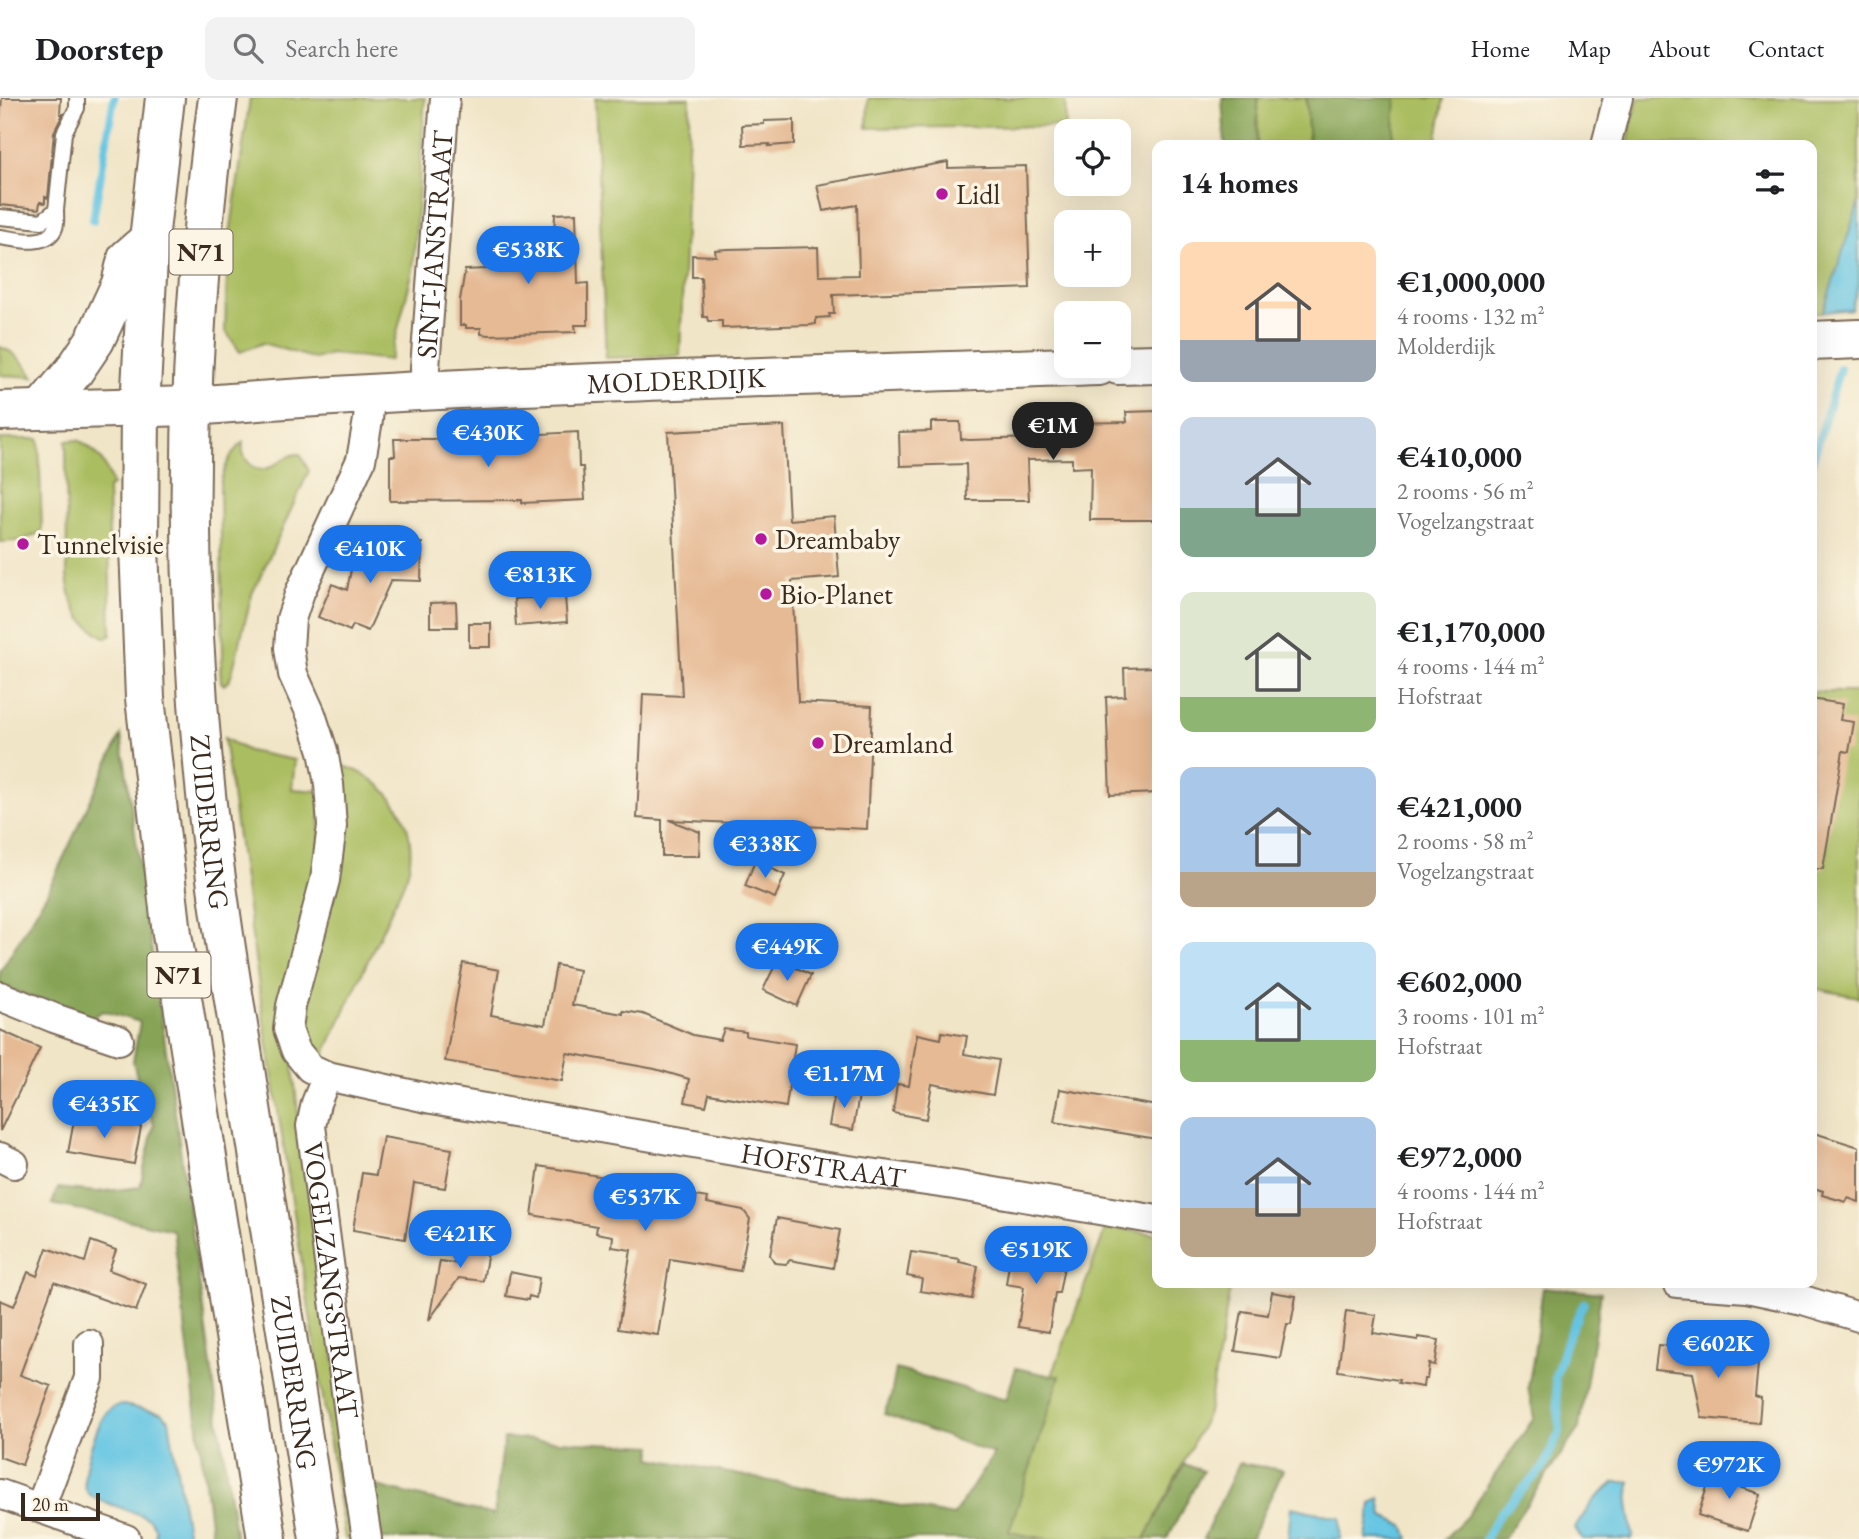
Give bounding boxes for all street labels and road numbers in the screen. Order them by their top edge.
street label: SINT-JANSTRAAT [408,129,461,360]
road number: N71 [170,230,232,274]
street label: MOLDERDIJK [586,359,767,401]
street label: ZUIDERRING [183,733,238,912]
road number: N71 [148,953,210,998]
street label: HOFSTRAAT [738,1135,908,1196]
street label: VOGELZANGSTRAAT [295,1140,367,1421]
street label: ZUIDERRING [263,1293,326,1472]

